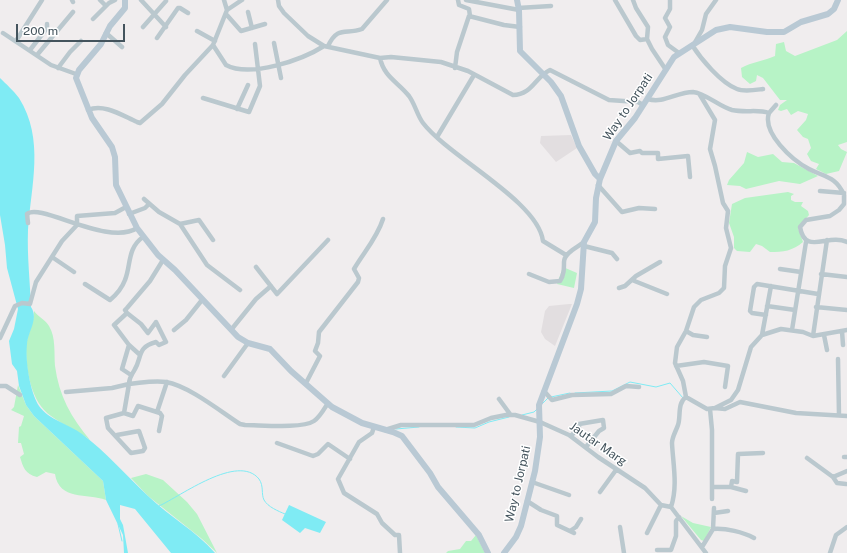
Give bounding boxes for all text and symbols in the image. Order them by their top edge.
scale bar [18,16,127,42]
text: 200 m [23,24,58,38]
street label: Way to Jorpati [600,71,656,143]
street label: Jautar Marg [567,419,629,469]
street label: Way to Jorpati [502,444,534,524]

